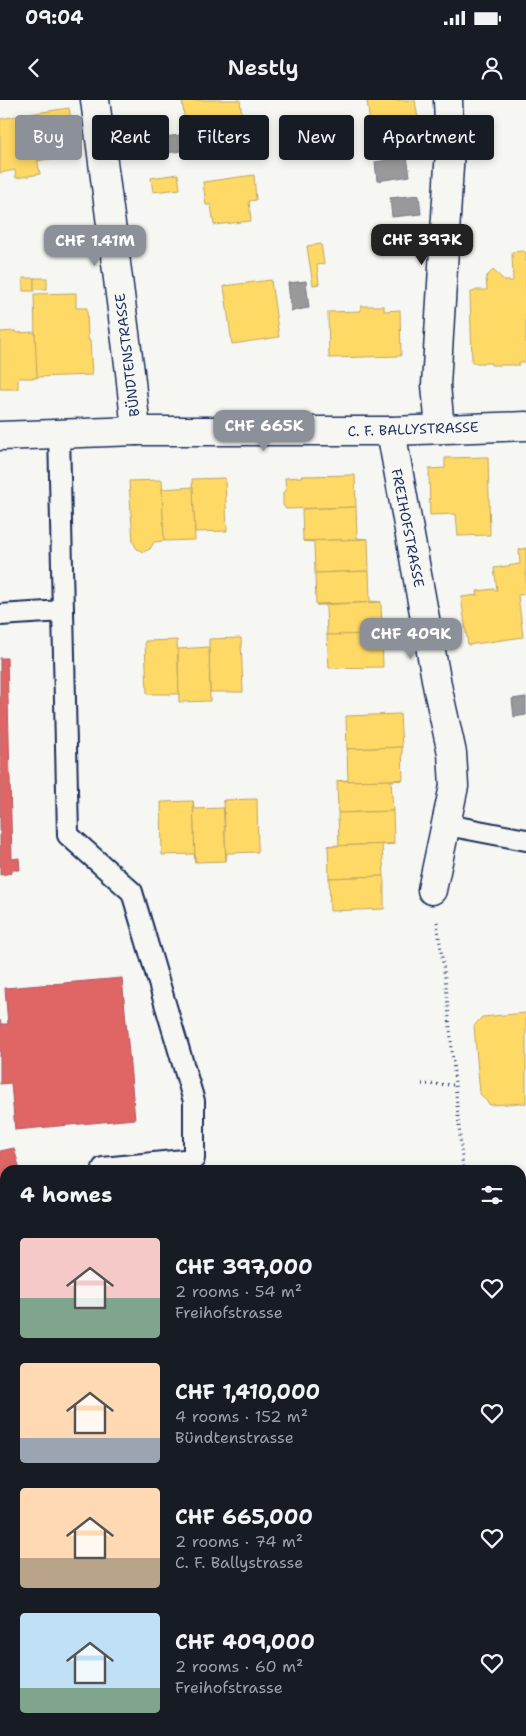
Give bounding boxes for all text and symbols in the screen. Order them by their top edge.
text: 09:04 [25,5,84,30]
text: Nestly [227,53,299,82]
icon: back [20,54,48,82]
icon: person [478,54,506,82]
chip: Buy [15,115,82,160]
chip: Rent [92,115,169,160]
chip: Filters [179,115,269,160]
chip: New [279,115,354,160]
chip: Apartment [364,115,494,160]
pin: CHF 1.41M [38,224,152,267]
pin: CHF 397K [370,224,474,266]
text: CHF 397K [382,229,462,250]
text: CHF 1.41M [55,230,135,251]
street label: BÜNDTENSTRASSE [110,292,143,418]
pin: CHF 665K [212,410,316,452]
text: CHF 665K [224,415,304,436]
street label: C. F. BALLYSTRASSE [347,418,479,440]
street label: FREIHOFSTRASSE [388,467,428,589]
pin: CHF 409K [359,618,463,660]
text: CHF 409K [371,623,451,644]
text: 4 homes [20,1181,112,1209]
icon: filters [478,1181,506,1209]
text: CHF 397,000 [175,1253,313,1281]
icon: home [60,1258,120,1318]
icon: heart [478,1274,506,1302]
text: 2 rooms · 54 m² [175,1281,302,1302]
text: Freihofstrasse [175,1302,283,1323]
text: CHF 1,410,000 [175,1378,320,1406]
icon: home [60,1383,120,1443]
icon: heart [478,1399,506,1427]
text: 4 rooms · 152 m² [175,1406,308,1427]
text: Bündtenstrasse [175,1427,294,1448]
text: CHF 665,000 [175,1503,313,1531]
icon: home [60,1508,120,1568]
icon: heart [478,1524,506,1552]
text: 2 rooms · 74 m² [175,1531,303,1552]
text: C. F. Ballystrasse [175,1552,303,1573]
text: CHF 409,000 [175,1628,315,1656]
icon: home [60,1633,120,1693]
icon: heart [478,1649,506,1677]
text: 2 rooms · 60 m² [175,1656,303,1677]
text: Freihofstrasse [175,1677,283,1698]

